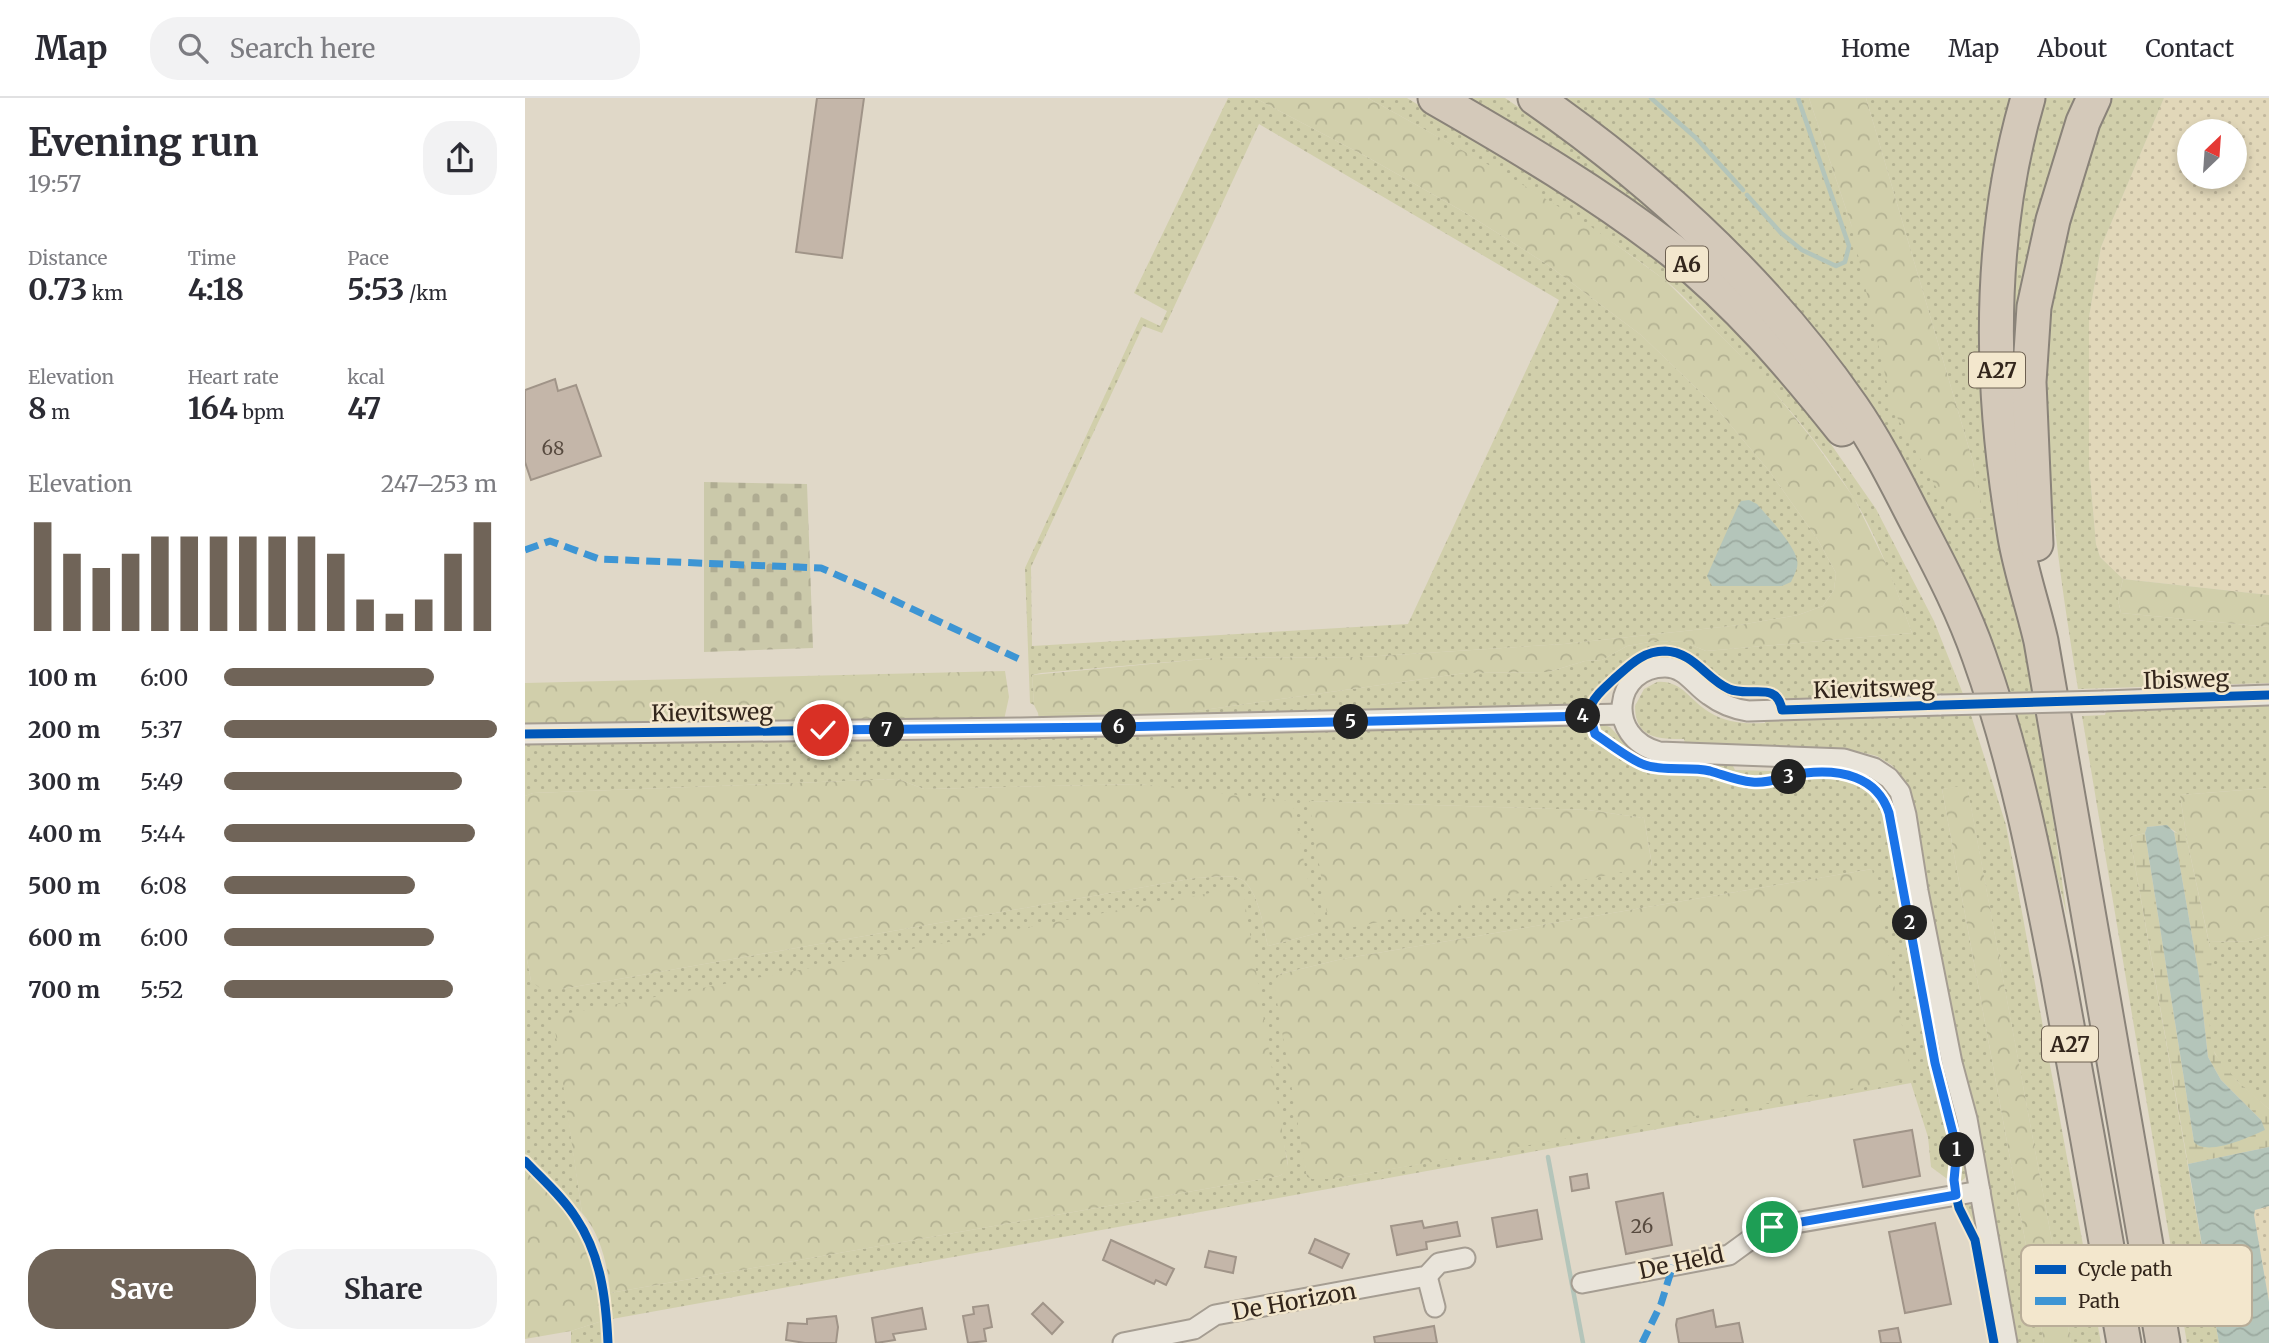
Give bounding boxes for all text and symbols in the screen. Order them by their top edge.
search box [150,17,640,80]
text: Map [35,28,108,69]
icon: search [174,29,212,67]
text: Search here [230,32,375,65]
text: Home [1841,33,1910,64]
text: Map [1948,33,1999,64]
text: About [2037,33,2107,64]
text: Contact [2145,33,2234,64]
text: Evening run [28,119,259,166]
north arrow [2177,119,2247,189]
map controls [2177,119,2247,189]
button: share [423,121,497,195]
text: 19:57 [28,169,81,198]
text: Distance [28,246,107,270]
text: Time [188,246,236,270]
text: Pace [347,246,389,270]
road number: A6 [1666,246,1708,282]
text: 0.73 [28,270,88,308]
text: 4:18 [188,270,244,308]
text: 5:53 [347,270,405,308]
text: km [88,281,123,305]
text: /km [405,281,447,305]
road number: A27 [1969,352,2025,388]
text: Elevation [28,365,114,389]
text: Heart rate [188,365,279,389]
text: kcal [347,365,385,389]
text: 8 [28,389,47,427]
text: 164 [188,389,238,427]
text: 47 [347,389,381,427]
text: m [47,400,70,424]
text: bpm [238,400,284,424]
house number: 68 [542,436,564,460]
text: Elevation [28,469,132,498]
text: 247–253 m [381,469,497,498]
text: 100 m [28,663,97,692]
text: 6:00 [140,663,188,692]
street label: Ibisweg [2142,663,2230,695]
street label: Kievitsweg [1813,671,1936,705]
street label: Kievitsweg [651,696,773,728]
pin: 4 [1565,698,1601,734]
pin [793,700,853,760]
text: 4 [1576,703,1589,727]
pin: 5 [1333,704,1369,740]
text: 5 [1345,709,1356,733]
pin: 6 [1101,710,1137,744]
icon: check [804,711,842,749]
pin: 7 [869,712,905,748]
text: 6 [1113,714,1124,738]
text: 200 m [28,715,100,744]
text: 5:37 [140,715,183,744]
text: 7 [881,717,892,741]
pin: 3 [1771,760,1807,794]
text: 3 [1783,764,1794,788]
text: 300 m [28,767,100,796]
text: 5:49 [140,767,183,796]
text: 400 m [28,819,102,848]
text: 5:44 [140,819,185,848]
text: 500 m [28,871,100,900]
text: 6:08 [140,871,187,900]
pin: 2 [1893,906,1927,940]
text: 2 [1904,910,1915,934]
text: 600 m [28,923,101,952]
text: 6:00 [140,923,188,952]
text: 700 m [28,975,100,1004]
text: 5:52 [140,975,184,1004]
road number: A27 [2042,1026,2098,1062]
pin: 1 [1939,1132,1975,1168]
text: 1 [1952,1137,1961,1161]
pin [1742,1197,1802,1257]
icon: arrive [1753,1208,1791,1246]
house number: 26 [1631,1214,1653,1238]
street label: De Held [1636,1239,1726,1285]
legend [2021,1245,2252,1326]
button: Save [28,1249,256,1329]
button: Share [270,1249,497,1329]
text: Cycle path [2078,1257,2173,1281]
street label: De Horizon [1230,1276,1358,1326]
text: Path [2078,1289,2120,1313]

